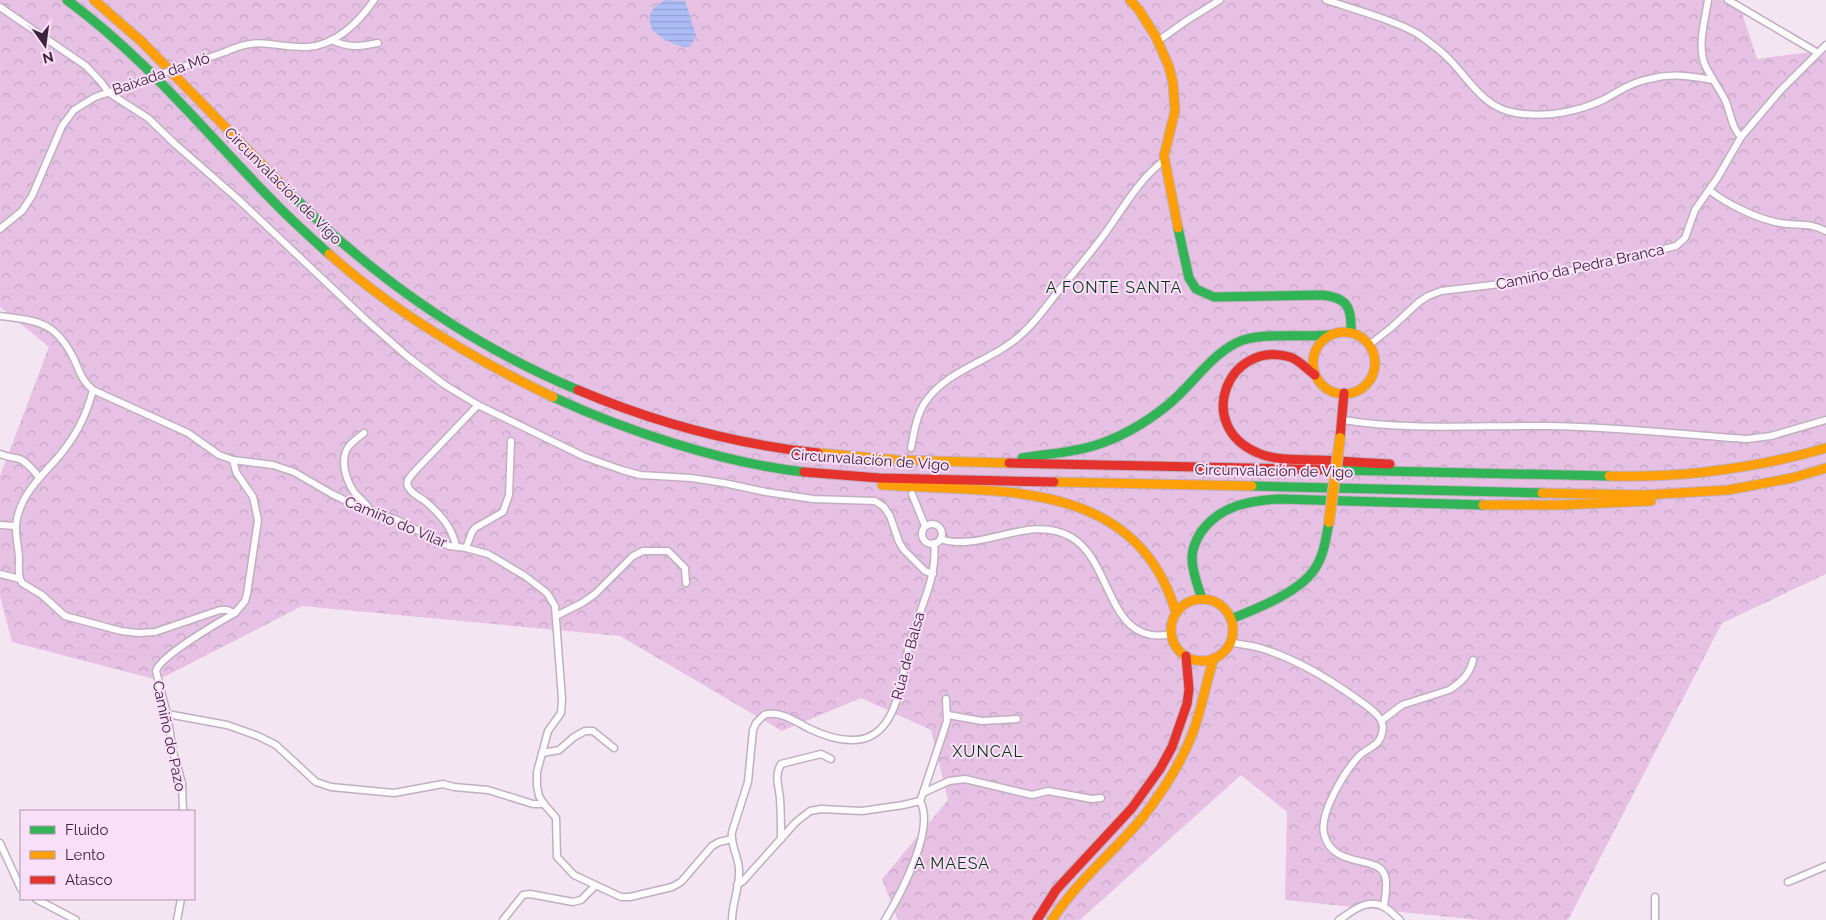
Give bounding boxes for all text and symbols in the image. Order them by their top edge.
north arrow [20,20,70,70]
text: N [41,49,55,67]
street label: Baixada da Mó [110,49,212,99]
street label: Circunvalación de Vigo [221,124,346,249]
street label: Camiño da Pedra Branca [1494,240,1666,294]
district label: A FONTE SANTA [1046,278,1182,297]
street label: Circunvalación de Vigo [790,445,950,475]
street label: Circunvalación de Vigo [1195,461,1354,481]
street label: Camiño do Vilar [342,492,451,552]
street label: Rúa de Balsa [888,610,928,702]
street label: Camiño do Pazo [148,679,190,793]
district label: XUNCAL [952,742,1024,761]
legend [20,810,195,900]
text: Fluido [65,821,108,839]
text: Lento [65,846,105,864]
district label: A MAESA [914,854,990,873]
text: Atasco [65,871,112,889]

